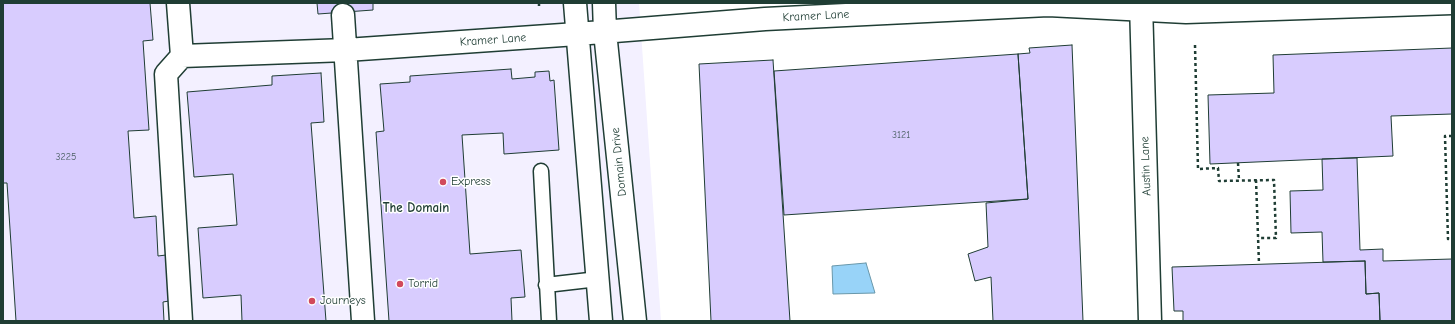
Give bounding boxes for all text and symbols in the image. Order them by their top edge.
street label: Kramer Lane [782,7,850,25]
street label: Kramer Lane [459,30,527,50]
street label: Domain Drive [608,127,630,197]
house number: 3121 [892,129,910,141]
street label: Austin Lane [1138,136,1154,196]
house number: 3225 [56,151,76,163]
place label: Express [451,175,491,189]
marker: Express [438,177,448,187]
district label: The Domain [383,200,449,216]
place label: Torrid [408,277,438,291]
marker: Torrid [395,279,405,289]
place label: Journeys [320,294,366,308]
marker: Journeys [307,296,317,306]

